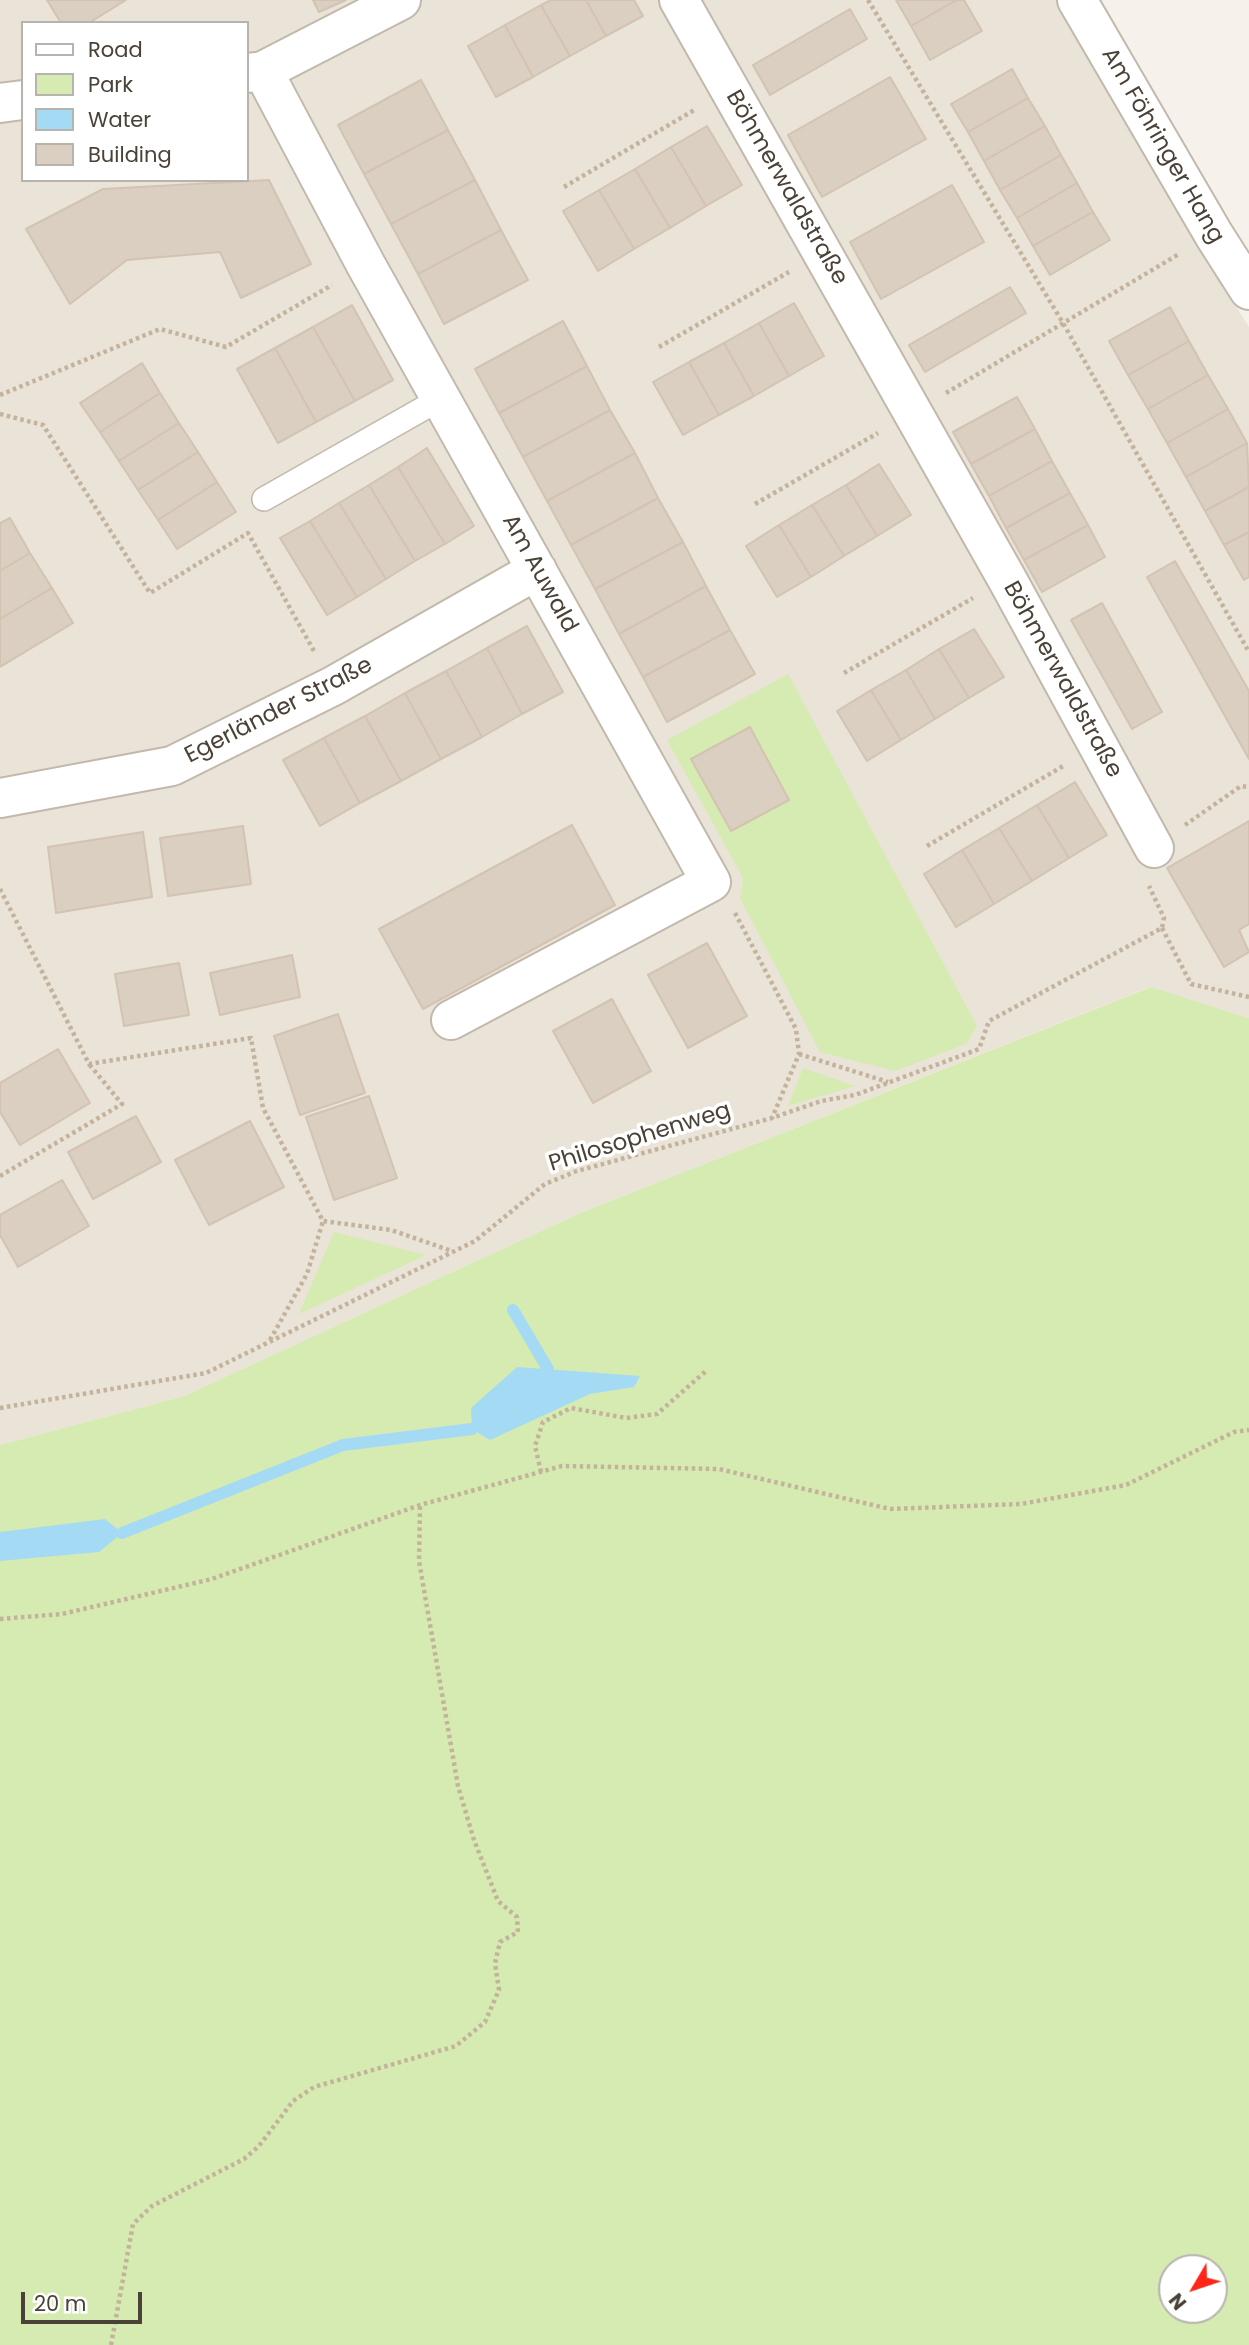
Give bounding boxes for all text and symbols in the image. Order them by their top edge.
legend [21,21,248,182]
text: Road [88,35,143,64]
street label: Am Föhringer Hang [1095,43,1229,249]
text: Park [88,70,133,99]
street label: Böhmerwaldstraße [719,86,853,290]
text: Water [88,105,151,134]
text: Building [88,140,172,169]
street label: Am Auwald [495,510,583,638]
street label: Böhmerwaldstraße [997,577,1127,783]
street label: Egerländer Straße [181,652,377,770]
street label: Philosophenweg [546,1097,734,1179]
north arrow [1158,2254,1228,2324]
scale bar [24,2278,145,2322]
text: N [1163,2287,1193,2315]
text: 20 m [34,2289,87,2318]

